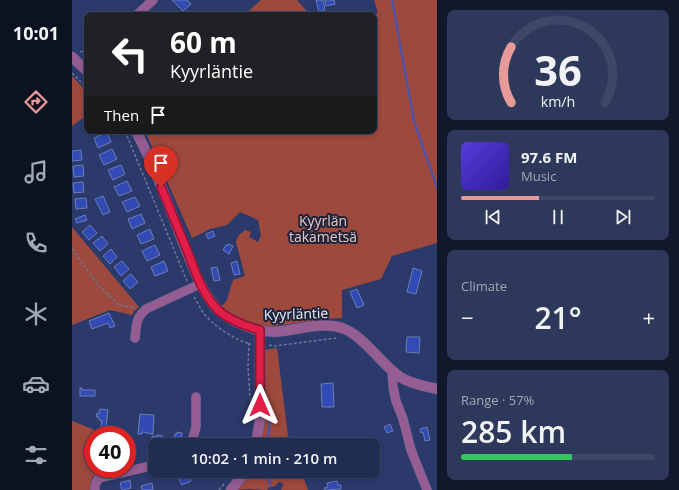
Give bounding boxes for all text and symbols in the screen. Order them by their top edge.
text: 10:01 [13,21,59,45]
text: 60 m [170,23,237,61]
icon: left [104,28,156,80]
text: 36 [534,42,582,98]
text: Kyyrläntie [170,59,253,83]
icon: directions [22,88,50,116]
text: km/h [541,92,575,111]
icon: arrive [147,104,169,126]
text: Then [104,105,139,125]
pin [144,146,178,187]
text: 97.6 FM [521,147,577,167]
icon: arrive [150,152,172,174]
icon: music [22,158,50,186]
text: Music [521,167,556,185]
icon: previous [482,206,504,228]
icon: pause [547,206,569,228]
icon: next [612,206,634,228]
park label: Kyyrlän takametsä [289,211,357,246]
icon: phone [22,229,50,257]
text: Climate [461,277,507,295]
text: 21° [534,297,582,338]
icon: climate [22,300,50,328]
text: − [461,302,474,332]
text: + [642,302,655,332]
street label: Kyyrläntie [263,303,329,324]
icon: car [22,370,50,398]
position arrow [239,384,281,426]
text: Range · 57% [461,391,534,409]
text: 285 km [461,411,566,452]
speed limit sign: 40 [84,426,136,478]
icon: filters [22,441,50,469]
text: 10:02 · 1 min · 210 m [191,448,337,468]

